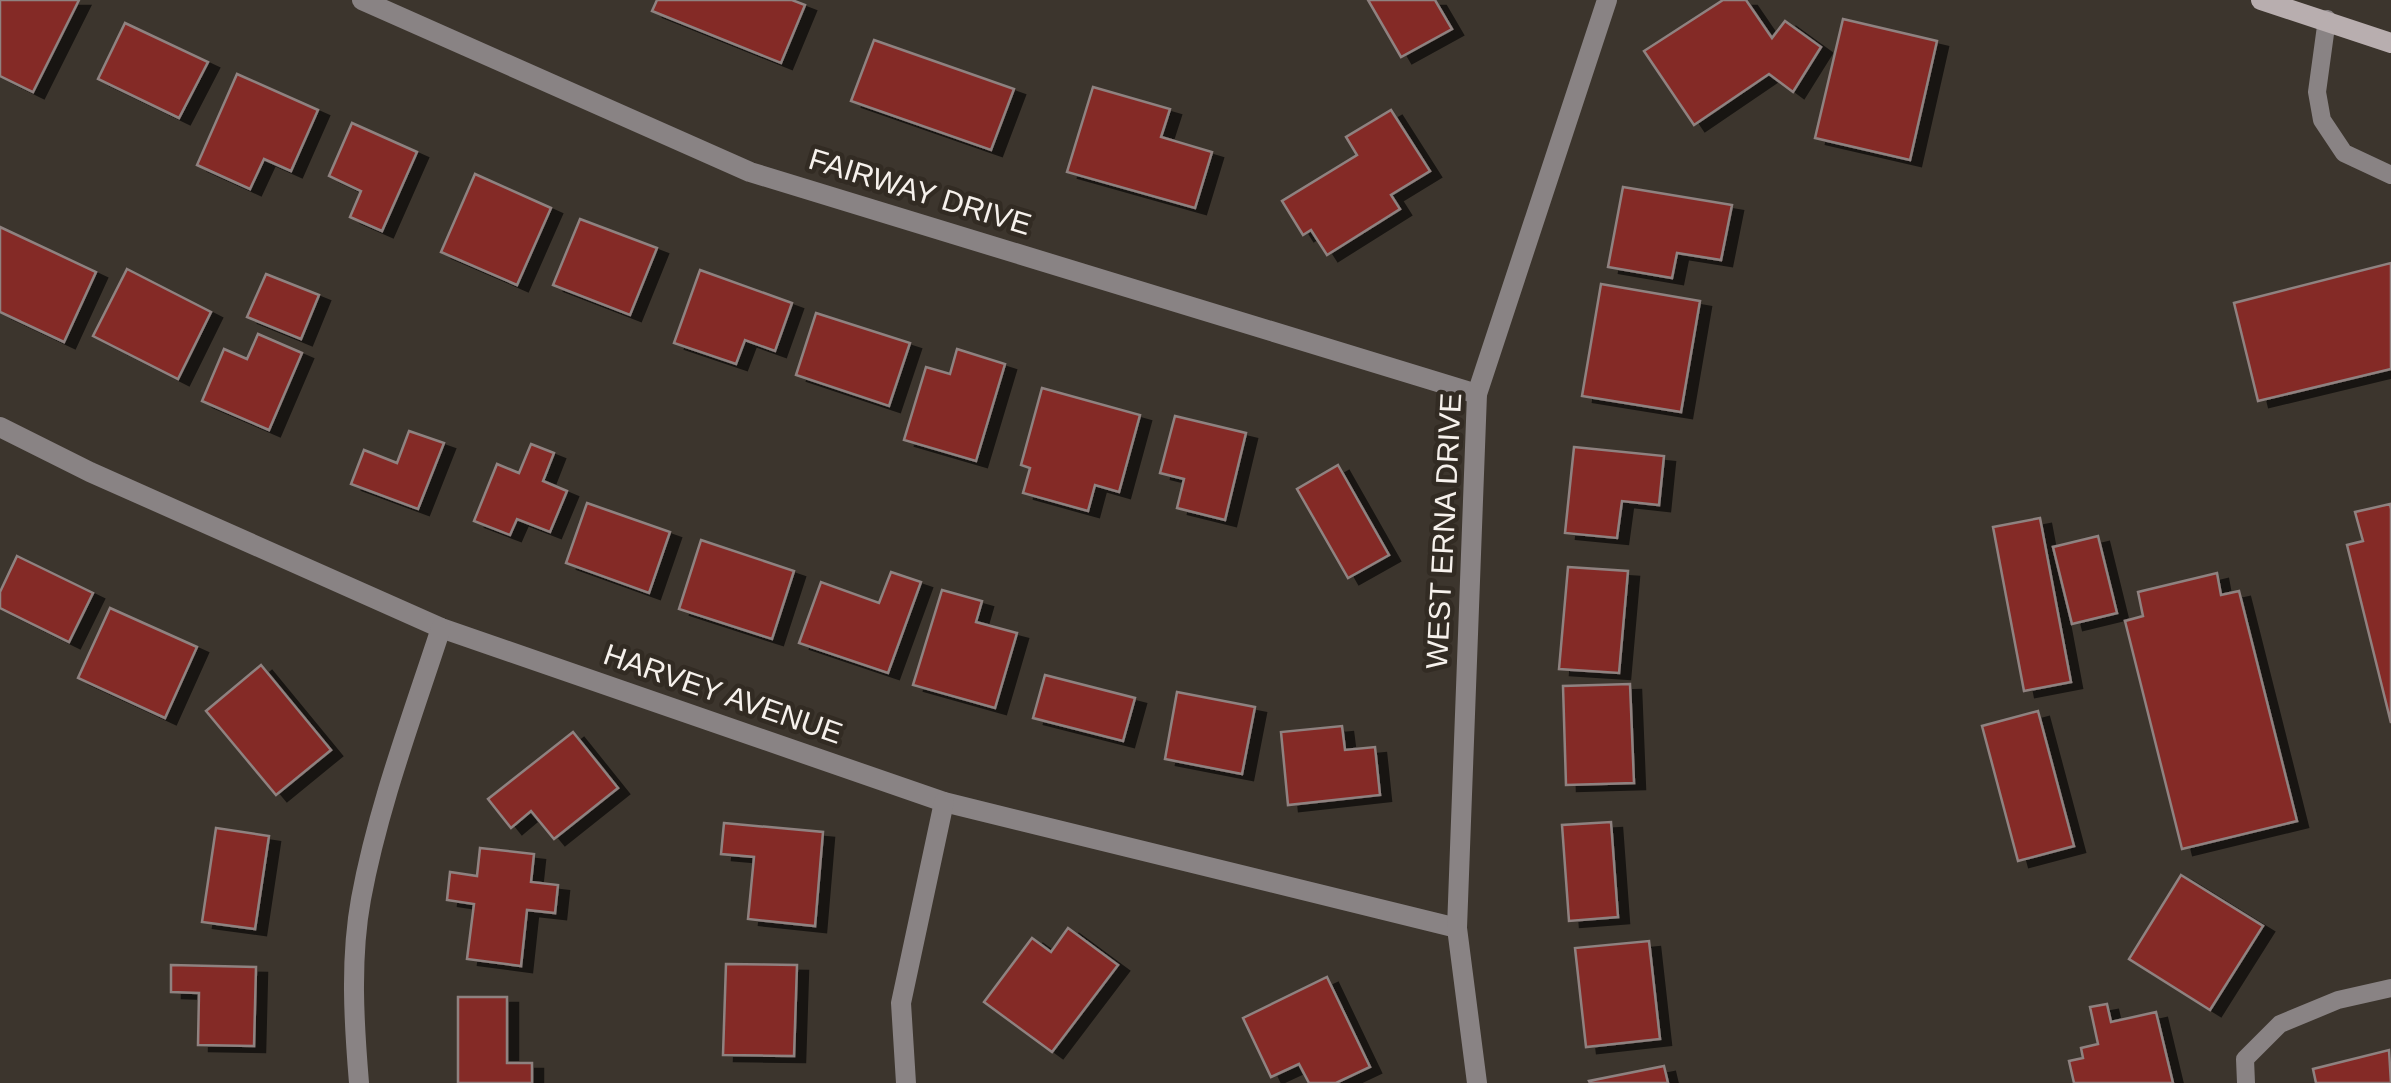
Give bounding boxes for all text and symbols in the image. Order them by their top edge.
street label: FAIRWAY DRIVE [805,142,1035,241]
street label: WEST ERNA DRIVE [1420,392,1467,670]
street label: HARVEY AVENUE [600,637,847,750]

